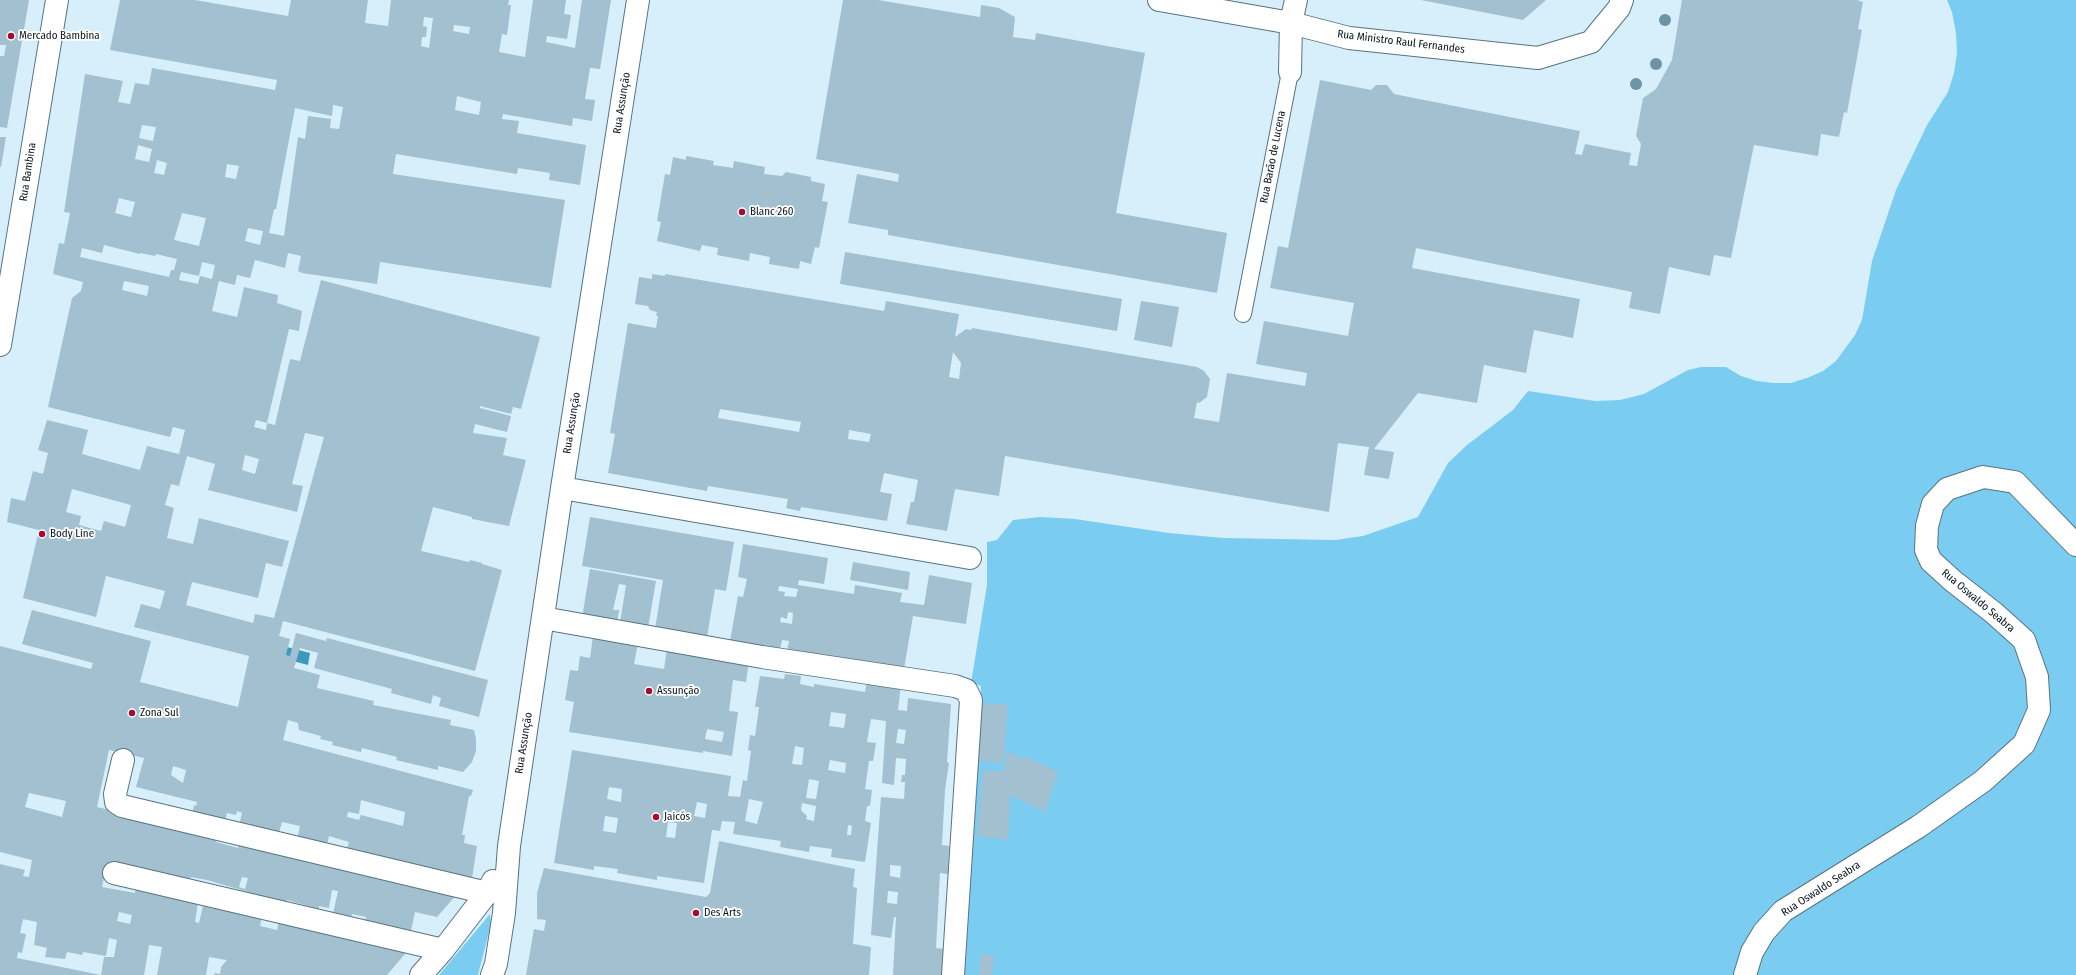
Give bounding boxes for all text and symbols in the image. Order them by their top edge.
street label: Rua Ministro Raul Fernandes [1337,28,1465,56]
place label: Mercado Bambina [19,29,100,43]
marker: Mercado Bambina [6,31,16,41]
street label: Rua Assunção [611,71,633,135]
street label: Rua Barão de Lucena [1258,110,1288,204]
street label: Rua Bambina [17,142,39,202]
place label: Blanc 260 [750,205,793,219]
marker: Blanc 260 [737,207,747,217]
street label: Rua Assunção [561,391,583,455]
place label: Body Line [50,527,94,541]
marker: Body Line [37,529,47,539]
street label: Rua Oswaldo Seabra [1939,566,2017,636]
place label: Assunção [657,684,699,698]
marker: Assunção [644,686,654,696]
place label: Zona Sul [140,706,179,720]
marker: Zona Sul [127,708,137,718]
street label: Rua Assunção [513,711,535,775]
place label: Jaicós [664,810,690,824]
marker: Jaicós [651,812,661,822]
street label: Rua Oswaldo Seabra [1779,859,1863,919]
place label: Des Arts [704,906,741,920]
marker: Des Arts [691,908,701,918]

